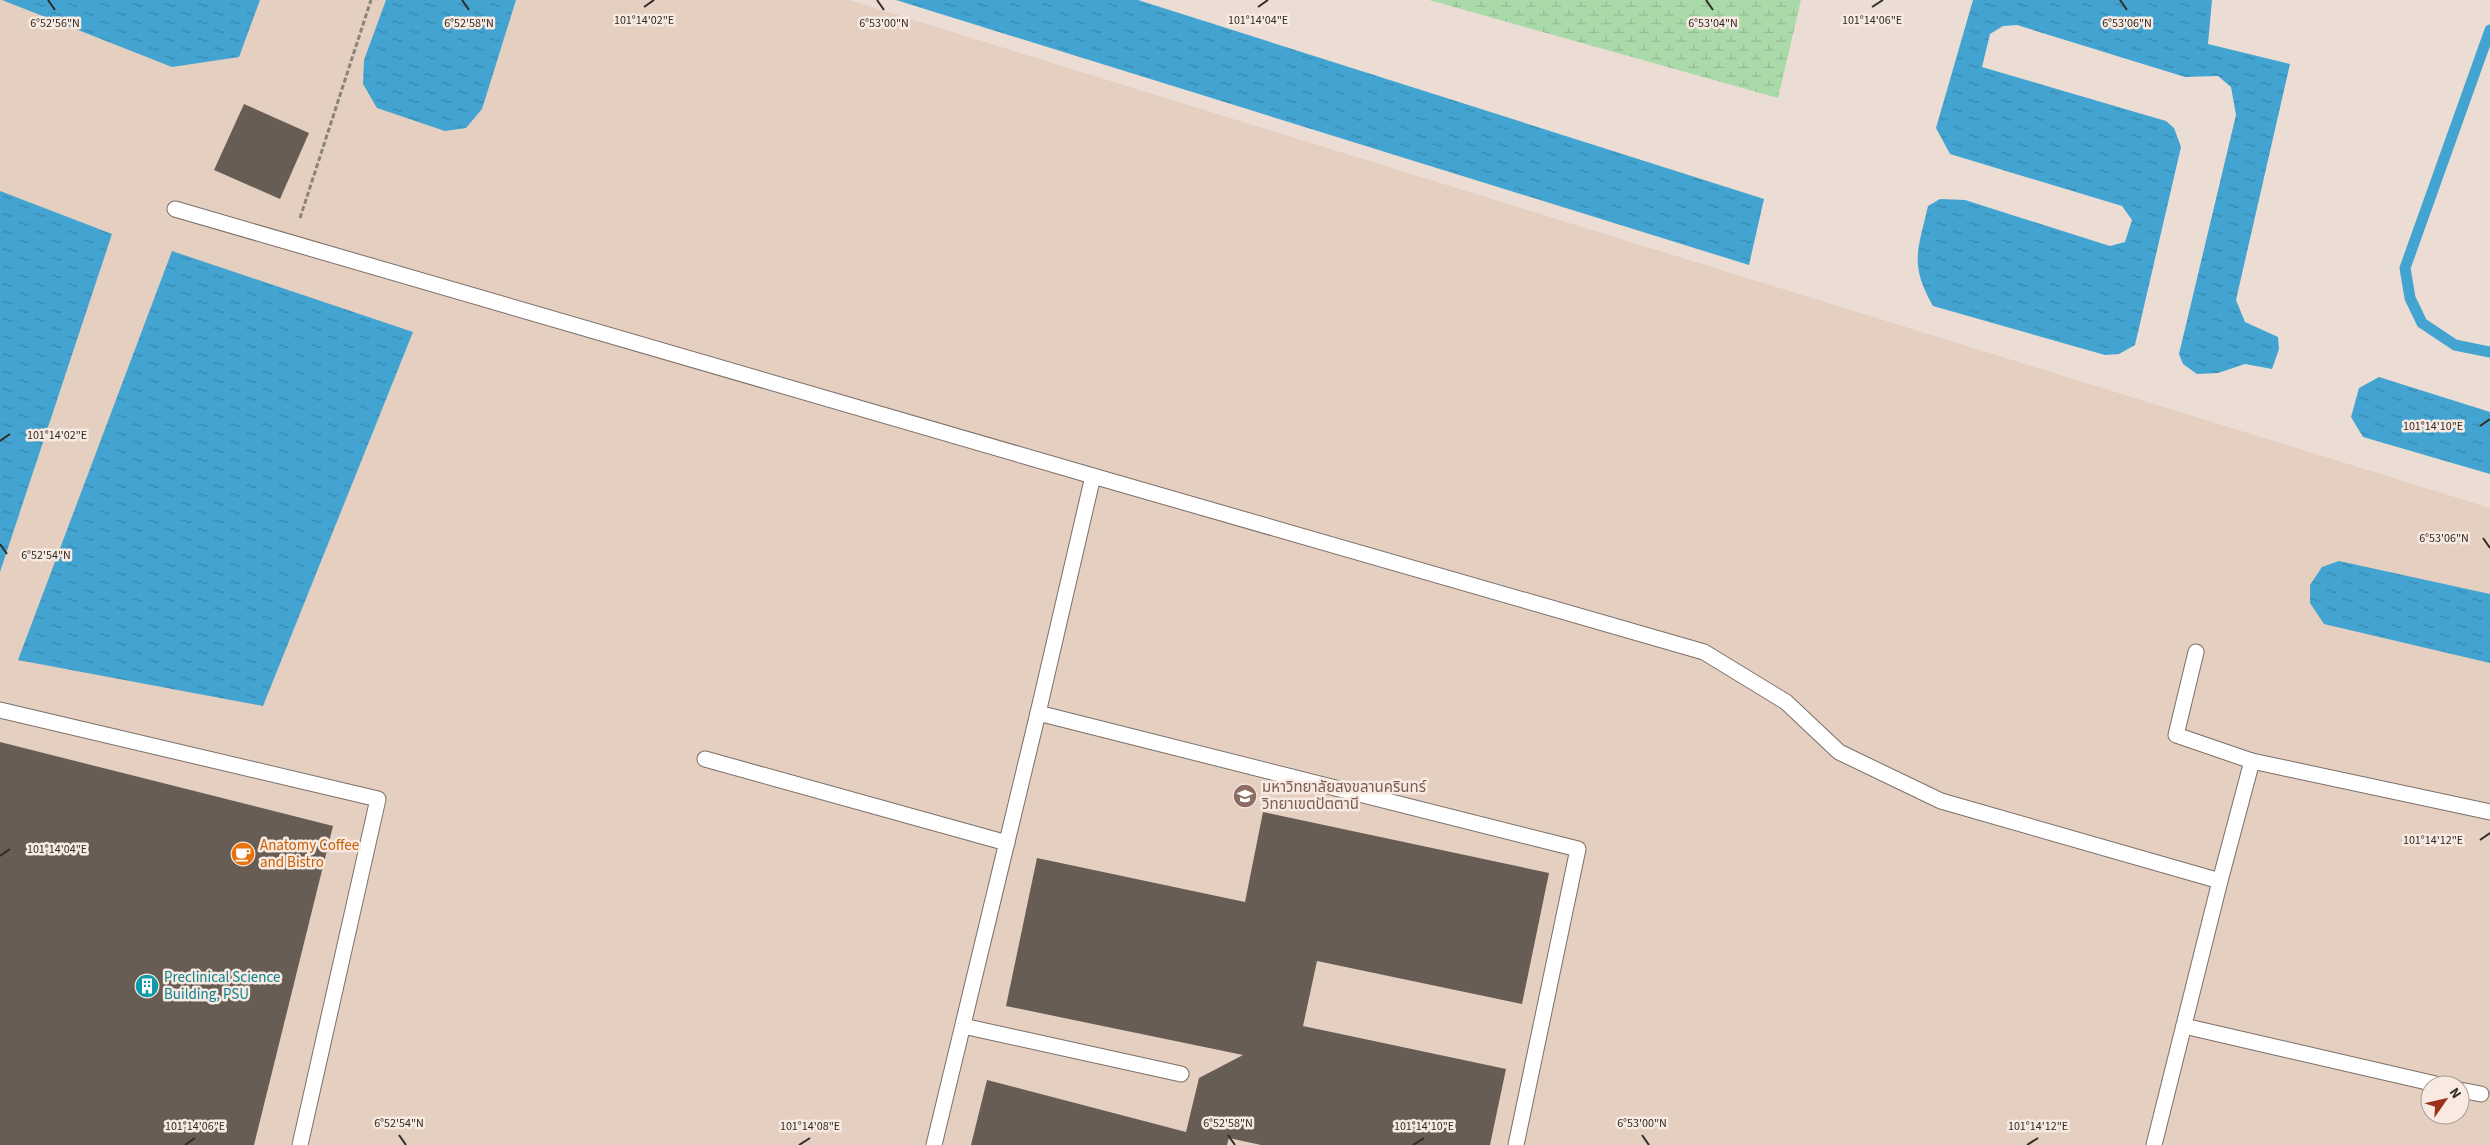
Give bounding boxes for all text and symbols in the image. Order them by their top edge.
text: 101°14'02"E [614,12,674,29]
text: 101°14'04"E [1228,12,1288,29]
text: 101°14'06"E [1842,12,1902,29]
text: 6°52'56"N [30,15,80,32]
text: 6°52'58"N [444,15,494,32]
text: 6°53'00"N [859,15,909,32]
text: 6°53'04"N [1688,15,1738,32]
text: 6°53'06"N [2102,15,2152,32]
text: 101°14'10"E [2403,418,2463,435]
text: 101°14'02"E [27,427,87,444]
text: 6°53'06"N [2419,530,2469,547]
text: 6°52'54"N [21,547,71,564]
place label: มหาวิทยาลัยสงขลานครินทร์ วิทยาเขตปัตตานี [1262,777,1427,815]
school or university icon: มหาวิทยาลัยสงขลานครินทร์ วิทยาเขตปัตตานี [1232,783,1258,809]
text: 101°14'12"E [2403,832,2463,849]
place label: Anatomy Coffee and Bistro [260,835,359,873]
text: 101°14'04"E [27,841,87,858]
cafe icon: Anatomy Coffee and Bistro [230,841,256,867]
place label: Preclinical Science Building, PSU [164,967,280,1005]
building icon: Preclinical Science Building, PSU [134,973,160,999]
north arrow [2420,1075,2470,1125]
text: N [2444,1084,2466,1103]
text: 6°52'54"N [374,1115,424,1132]
text: 6°52'58"N [1203,1115,1253,1132]
text: 6°53'00"N [1617,1115,1667,1132]
text: 101°14'06"E [165,1118,225,1135]
text: 101°14'08"E [780,1118,840,1135]
text: 101°14'10"E [1394,1118,1454,1135]
text: 101°14'12"E [2008,1118,2068,1135]

